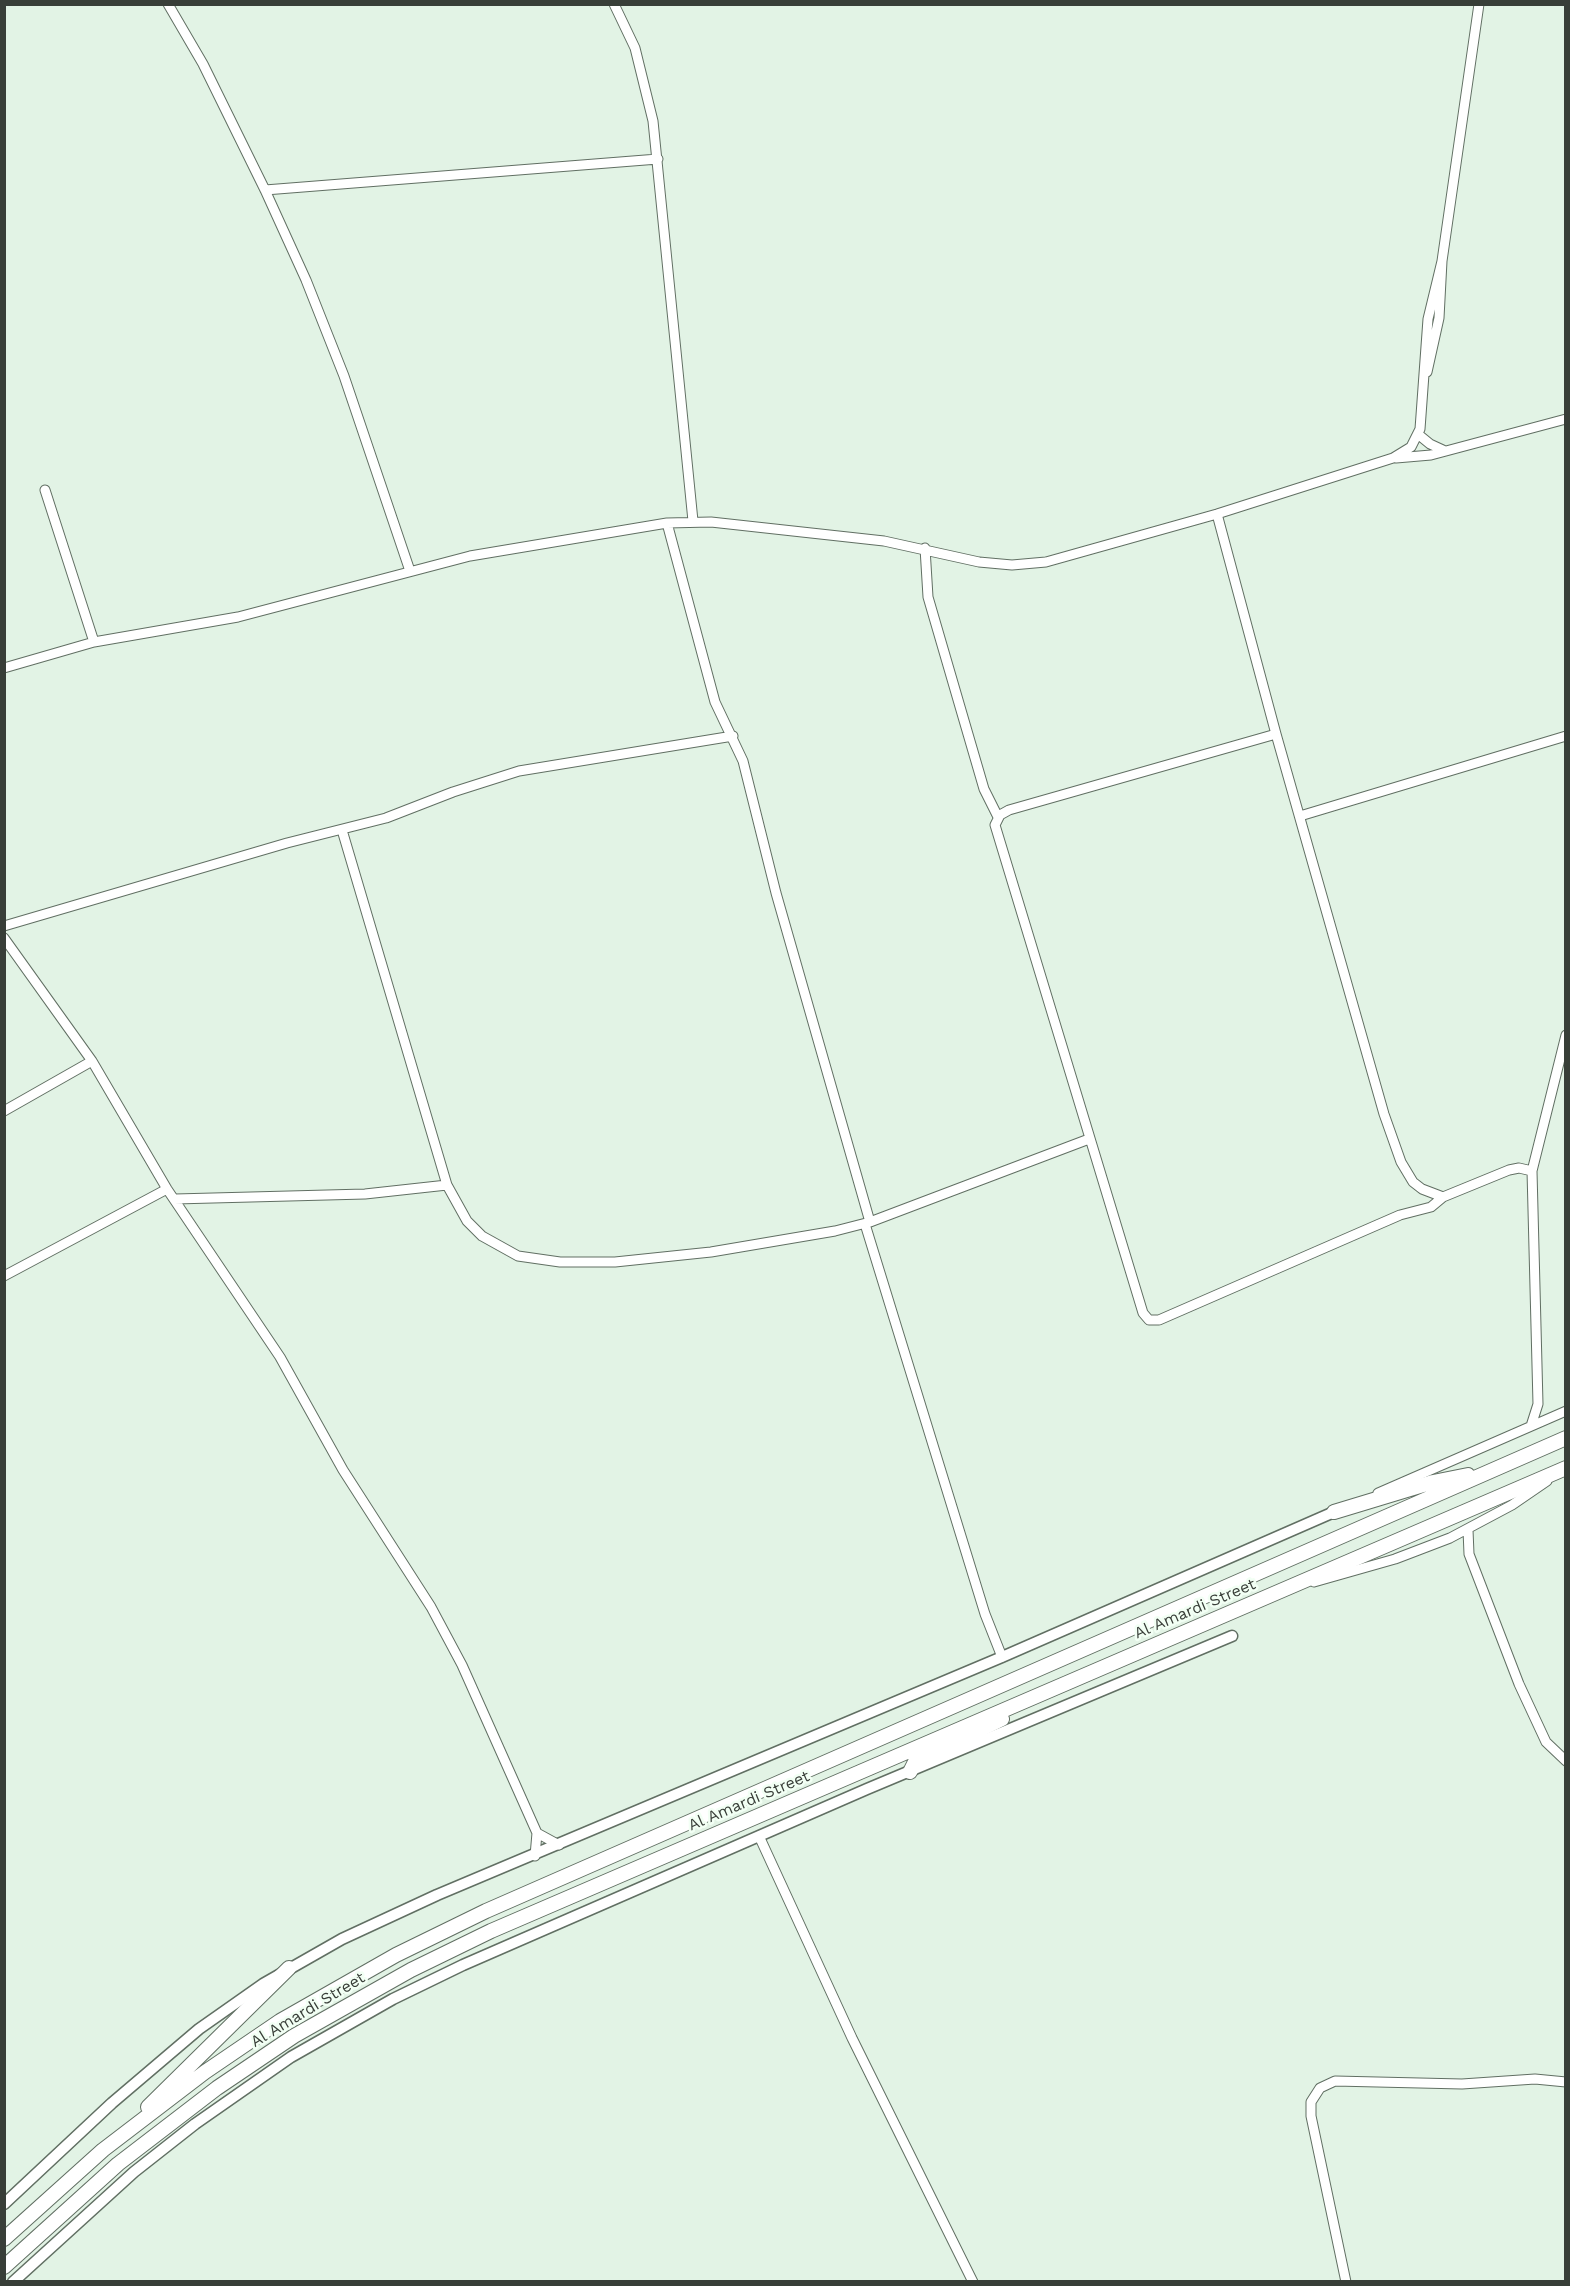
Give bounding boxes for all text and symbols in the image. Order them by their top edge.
street label: Al Amardi Street [1131,1575,1259,1643]
street label: Al Amardi Street [685,1767,813,1835]
street label: Al Amardi Street [247,1968,369,2052]

